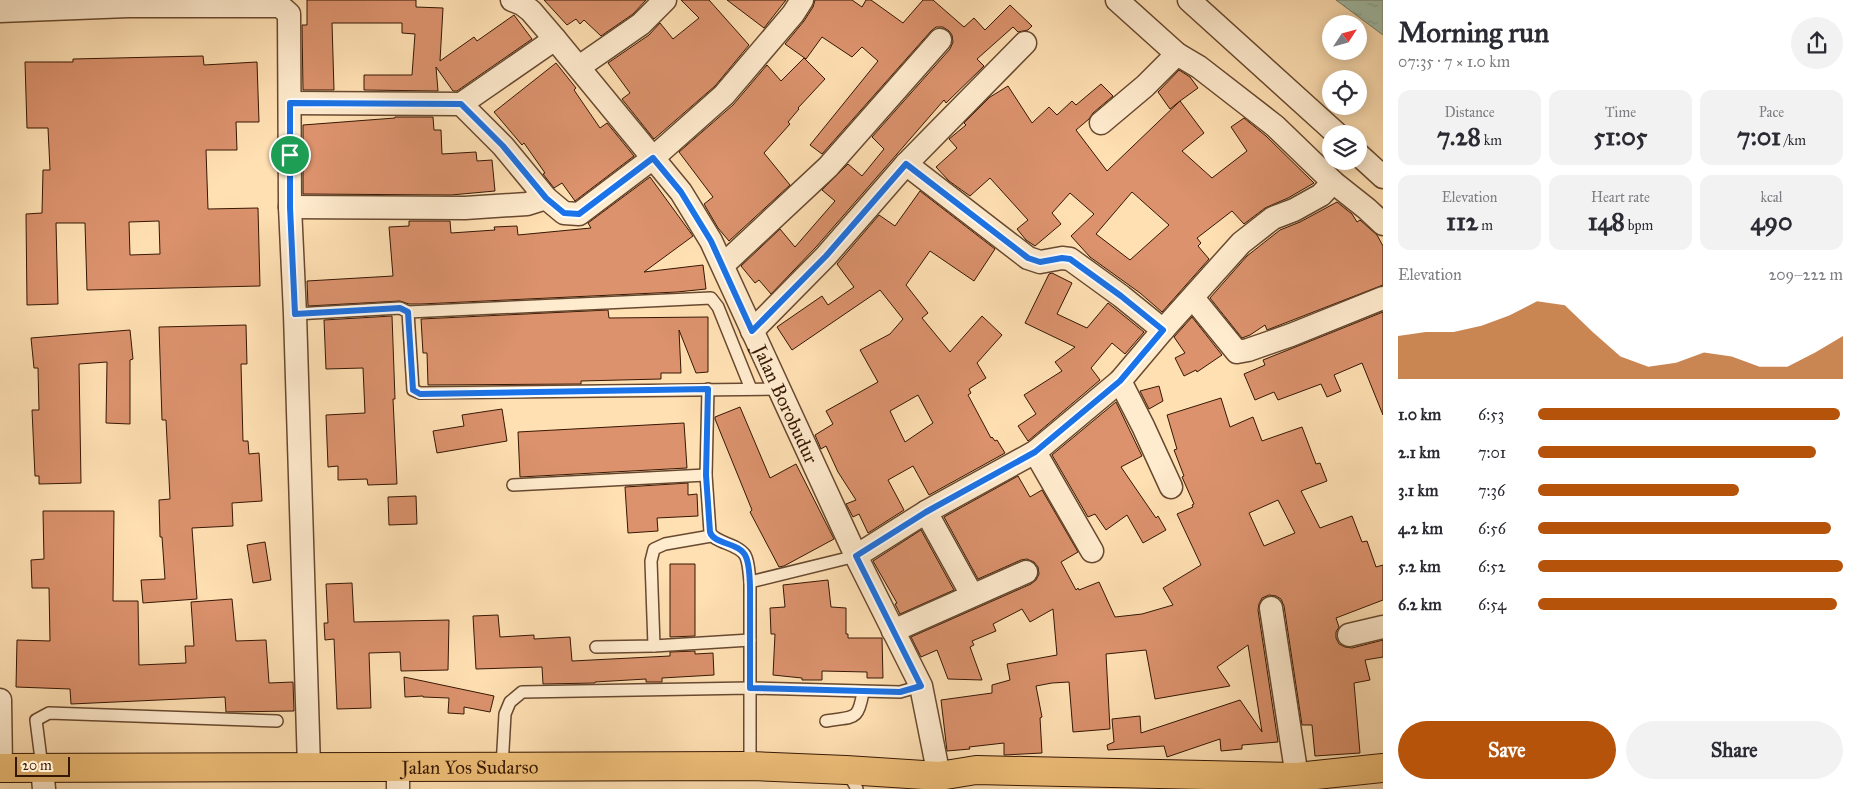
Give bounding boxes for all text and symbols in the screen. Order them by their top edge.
north arrow [1322,15,1368,60]
map controls [1322,15,1367,170]
text: Morning run [1398,15,1549,50]
button: share [1791,17,1843,69]
text: 07:35 · 7 × 1.0 km [1398,52,1510,71]
button: locate [1322,70,1367,115]
text: Distance [1444,104,1495,121]
text: Time [1605,104,1636,121]
text: Pace [1759,104,1784,121]
text: 7.28 [1437,121,1481,152]
text: 51:05 [1594,121,1647,152]
text: 7:01 [1737,121,1781,152]
button: layers [1322,125,1367,170]
text: km [1481,132,1502,149]
text: /km [1781,132,1806,149]
pin [269,134,311,176]
icon: arrive [276,141,304,169]
text: Elevation [1442,189,1497,206]
text: Heart rate [1591,189,1650,206]
text: kcal [1760,189,1783,206]
text: 112 [1446,206,1478,237]
text: 148 [1588,206,1625,237]
text: 490 [1751,206,1792,237]
text: m [1478,217,1493,234]
text: bpm [1625,217,1653,234]
text: Elevation [1398,265,1462,284]
text: 209–222 m [1768,265,1843,284]
street label: Jalan Borobudur [747,339,824,468]
text: 1.0 km [1398,405,1441,424]
text: 6:53 [1478,405,1504,424]
text: 2.1 km [1398,443,1440,462]
text: 7:01 [1478,443,1506,462]
text: 3.1 km [1398,481,1438,500]
text: 7:36 [1478,481,1505,500]
text: 4.2 km [1398,519,1443,538]
text: 6:56 [1478,519,1506,538]
text: 5.2 km [1398,557,1441,576]
text: 6:52 [1478,557,1506,576]
text: 6.2 km [1398,595,1442,614]
text: 6:54 [1478,595,1506,614]
button: Save [1398,721,1616,779]
button: Share [1626,721,1843,779]
scale bar [15,754,70,777]
street label: Jalan Yos Sudarso [400,755,539,779]
text: 20 m [22,757,52,774]

